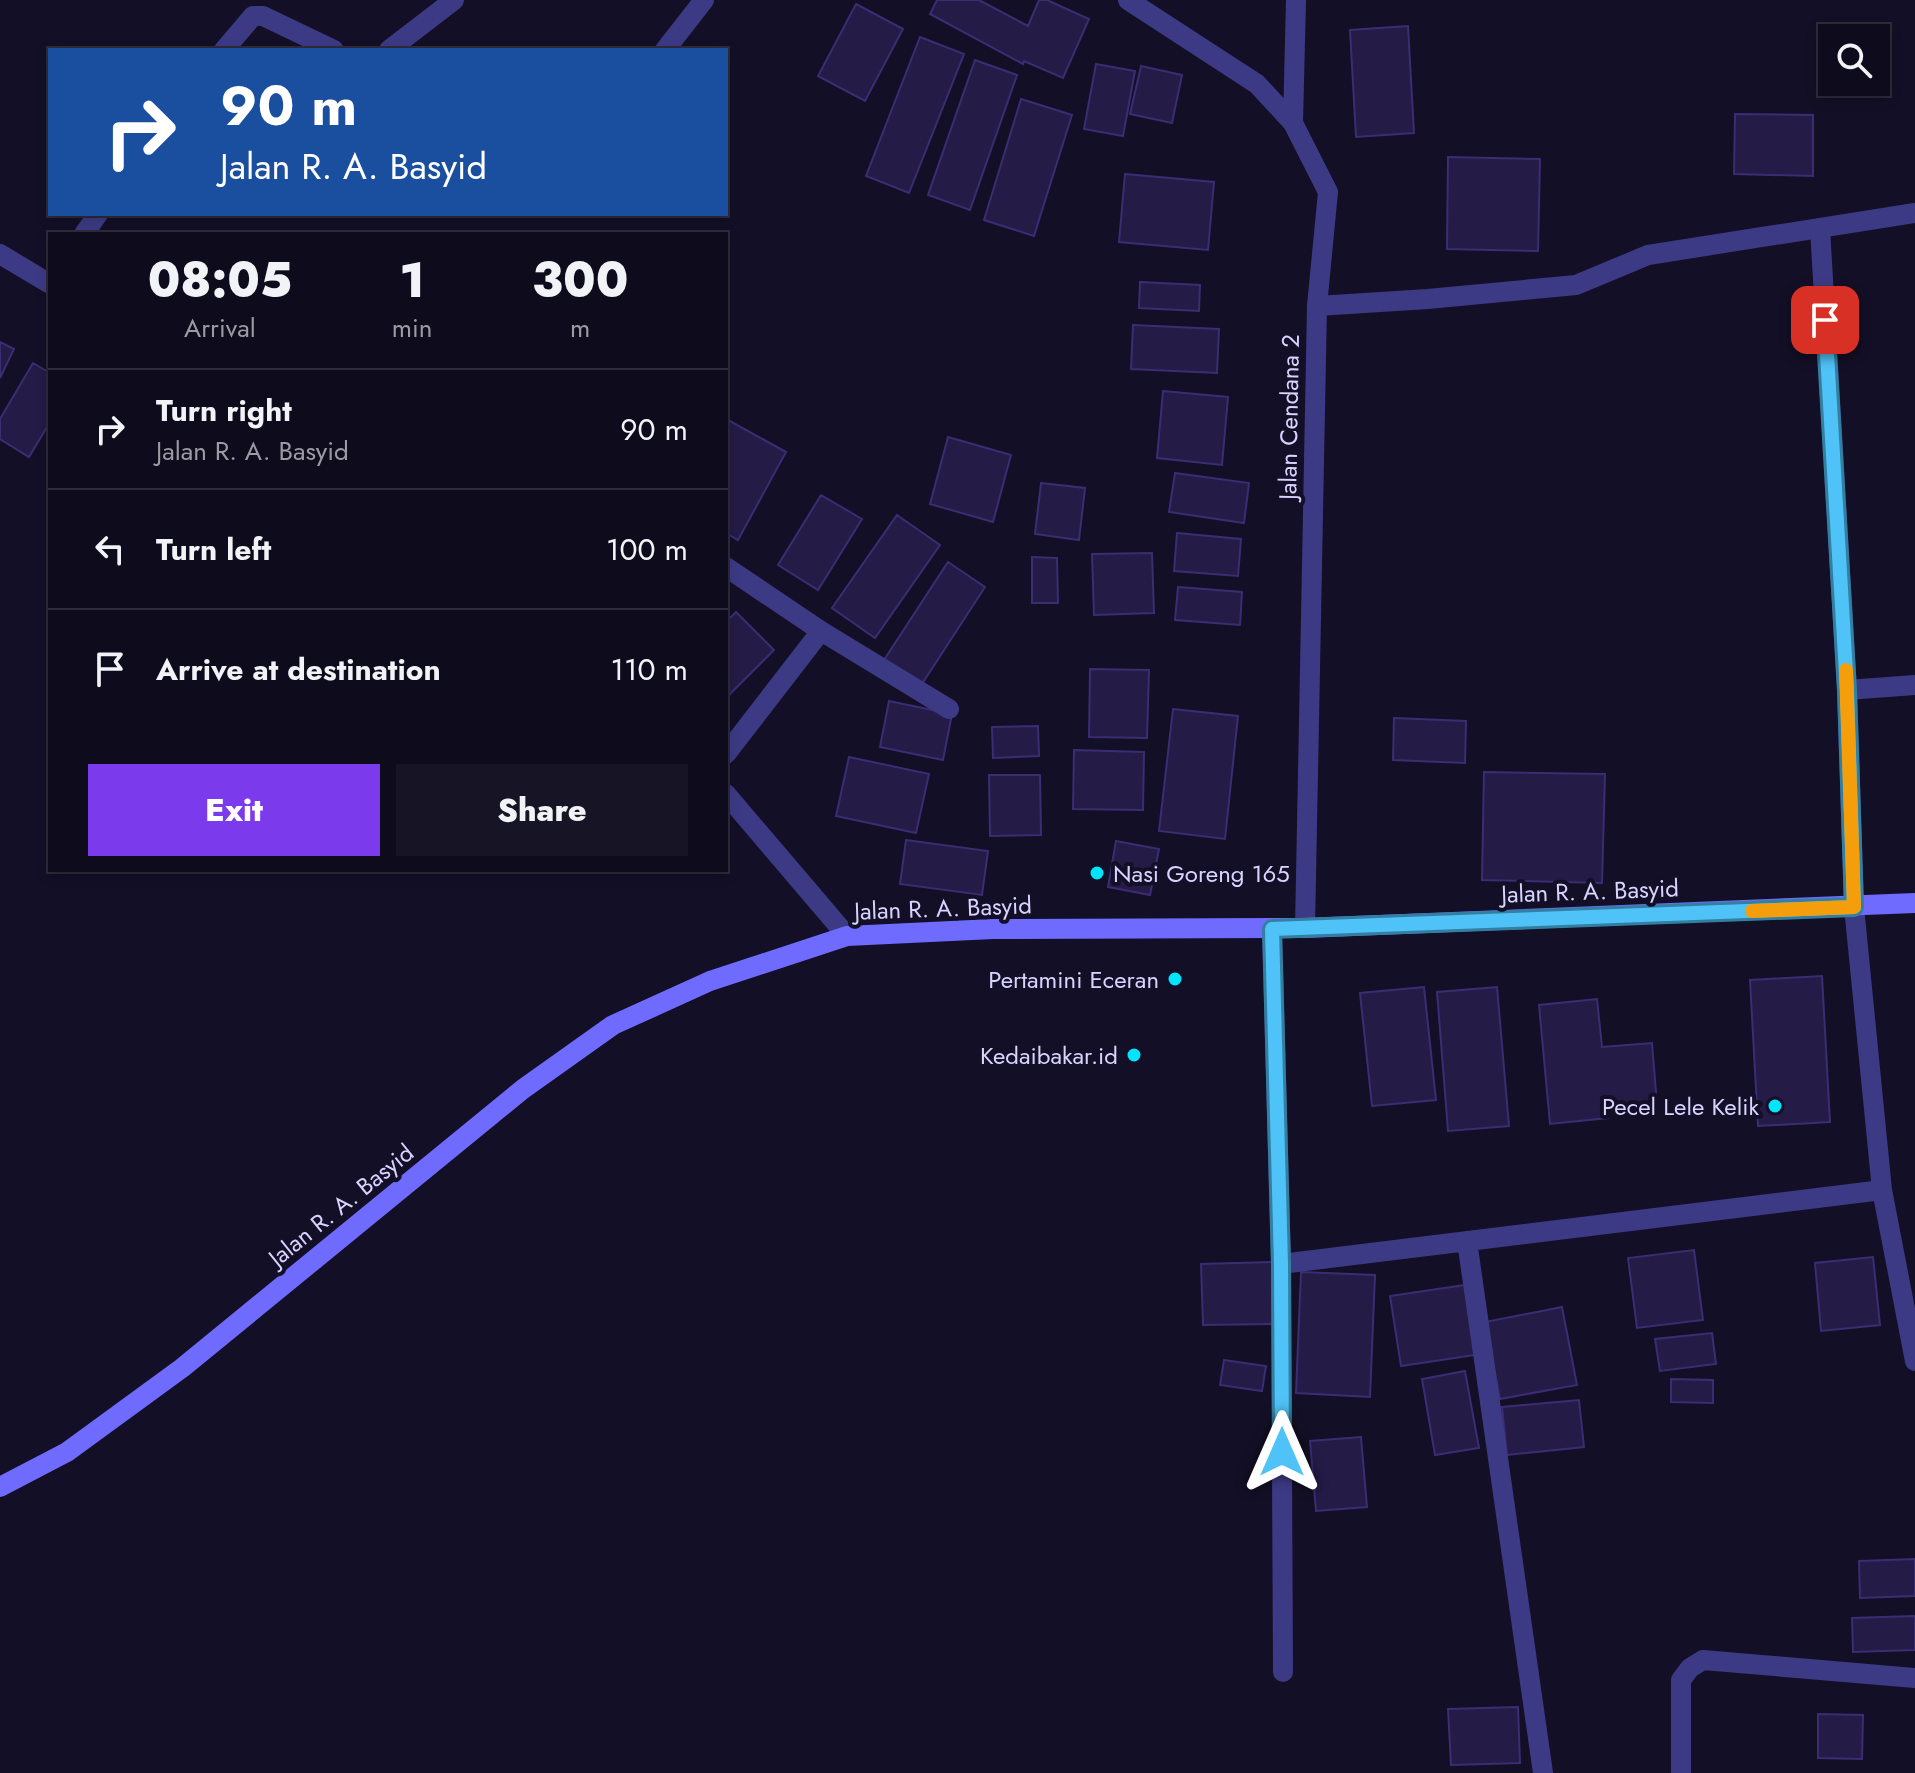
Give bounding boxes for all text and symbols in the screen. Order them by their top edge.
map controls [1818,24,1890,96]
button: search [1818,24,1890,96]
text: 90 m [220,65,357,146]
icon: right [88,80,192,184]
text: Jalan R. A. Basyid [220,140,487,192]
text: 08:05 [148,246,292,315]
text: 1 [399,246,425,315]
text: 300 [532,246,628,315]
pin [1791,286,1859,354]
icon: arrive [1803,298,1847,342]
text: Arrival [184,309,256,347]
text: min [392,309,432,347]
text: m [570,309,590,347]
street label: Jalan Cendana 2 [1270,334,1308,503]
text: Turn right [156,389,292,432]
icon: right [88,407,132,451]
text: 90 m [620,408,688,451]
text: Jalan R. A. Basyid [156,432,349,470]
icon: left [88,527,132,571]
text: Turn left [156,528,271,571]
text: 100 m [606,528,688,571]
icon: arrive [88,647,132,691]
text: Arrive at destination [156,648,441,691]
text: 110 m [611,648,688,691]
button: Exit [88,764,380,856]
button: Share [396,764,688,856]
place label: Nasi Goreng 165 [1113,856,1290,891]
marker: Nasi Goreng 165 [1088,864,1106,882]
street label: Jalan R. A. Basyid [1497,870,1680,912]
street label: Jalan R. A. Basyid [850,887,1033,929]
place label: Pertamini Eceran [988,962,1159,997]
marker: Pertamini Eceran [1166,970,1184,988]
place label: Kedaibakar.id [980,1038,1118,1073]
marker: Kedaibakar.id [1125,1046,1143,1064]
place label: Pecel Lele Kelik [1602,1089,1759,1124]
marker: Pecel Lele Kelik [1766,1097,1784,1115]
street label: Jalan R. A. Basyid [259,1135,421,1276]
position arrow [1240,1410,1324,1494]

